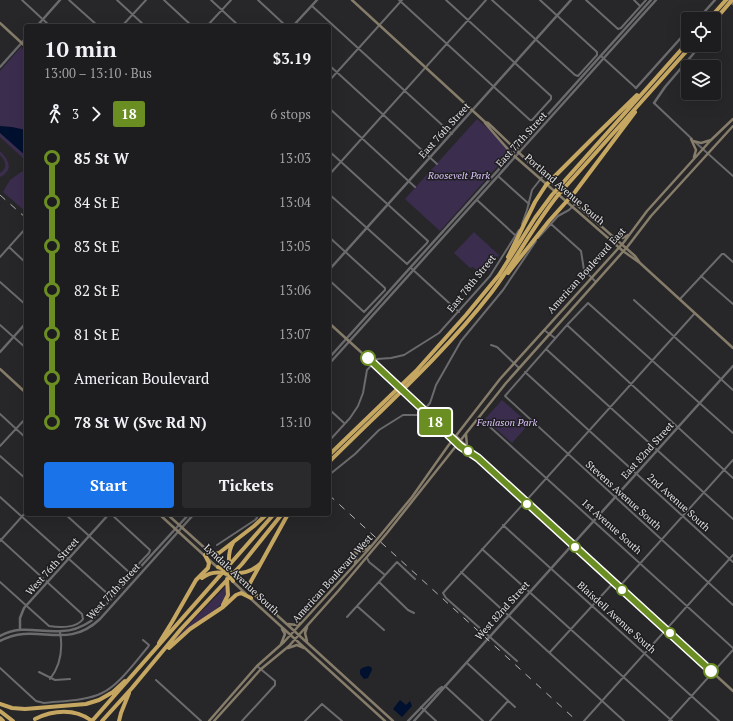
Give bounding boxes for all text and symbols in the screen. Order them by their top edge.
map controls [681,12,721,100]
button: locate [681,12,721,52]
text: 10 min [44,34,117,63]
text: $3.19 [273,48,311,68]
button: layers [681,60,721,100]
text: 13:00 – 13:10 · Bus [44,64,152,82]
street label: East 76th Street [416,100,473,161]
icon: walk [44,103,66,125]
icon: forward [85,103,107,125]
text: 18 [121,104,137,123]
text: 3 [72,105,79,123]
text: 6 stops [270,105,311,123]
street label: East 77th Street [493,109,550,170]
text: 85 St W [74,148,129,168]
text: 13:03 [279,149,311,167]
street label: Portland Avenue South [522,151,607,228]
park label: Roosevelt Park [427,169,490,182]
text: 84 St E [74,192,120,212]
text: 13:04 [279,193,311,211]
street label: American Boulevard East [544,224,629,316]
text: 83 St E [74,236,120,256]
text: 13:05 [279,237,311,255]
street label: East 78th Street [444,252,499,315]
text: 82 St E [74,280,120,300]
text: 13:06 [279,281,311,299]
text: 81 St E [74,324,120,344]
text: 13:07 [279,325,311,343]
unlabelled marker [360,350,376,366]
text: American Boulevard [74,368,209,388]
text: 13:08 [279,369,311,387]
line badge: 18 [417,409,453,435]
text: 78 St W (Svc Rd N) [74,412,207,432]
text: 18 [427,412,443,431]
text: 13:10 [279,413,311,431]
park label: Fenlason Park [476,416,537,429]
street label: East 82nd Street [618,419,677,482]
unlabelled marker [462,445,474,457]
street label: Stevens Avenue South [583,458,664,533]
button: Start [44,462,174,508]
button: Tickets [182,462,311,508]
street label: 2nd Avenue South [644,471,713,534]
street label: 1st Avenue South [579,496,645,557]
unlabelled marker [521,498,533,510]
street label: American Boulevard West [289,531,376,625]
street label: West 76th Street [23,534,82,598]
street label: Lyndale Avenue South [201,541,282,618]
unlabelled marker [569,541,581,553]
street label: West 77th Street [84,560,143,623]
street label: West 82nd Street [472,578,533,643]
street label: Blaisdell Avenue South [574,578,659,656]
unlabelled marker [616,584,628,596]
unlabelled marker [664,627,676,639]
unlabelled marker [703,663,719,679]

